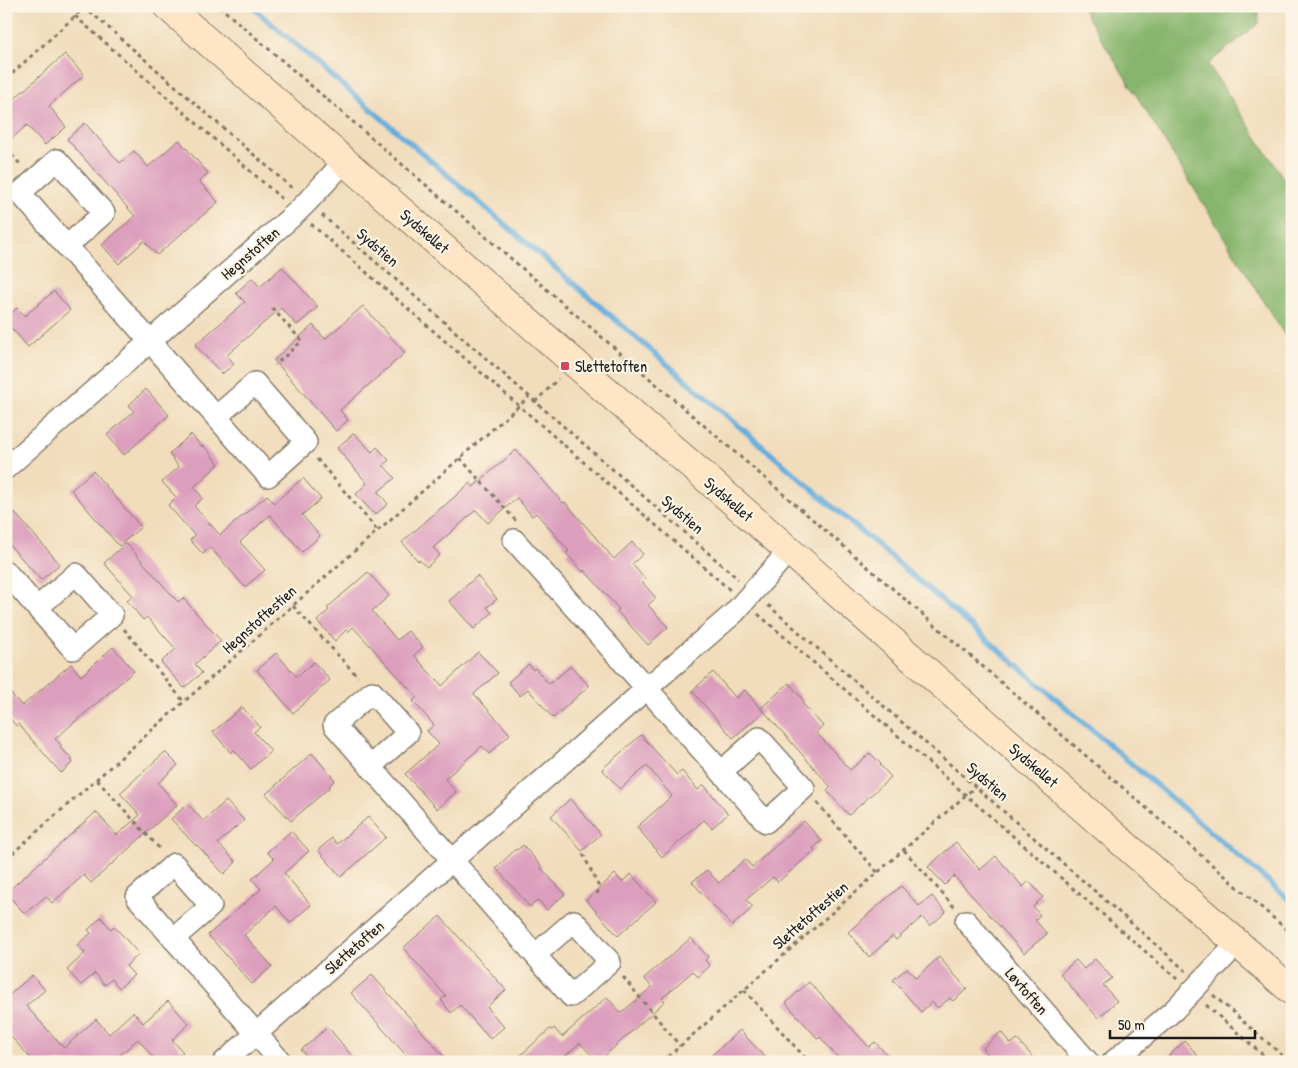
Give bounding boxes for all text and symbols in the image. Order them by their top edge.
street label: Sydskellet [396,204,455,259]
street label: Hegnstoften [216,221,284,285]
street label: Sydstien [352,223,404,271]
place label: Slettetoften [575,355,647,377]
marker: Slettetoften [559,360,571,372]
street label: Sydskellet [700,472,759,527]
street label: Sydstien [657,490,709,538]
street label: Hegnstoftestien [217,580,301,658]
street label: Sydskellet [1005,738,1064,793]
street label: Sydstien [962,757,1014,805]
street label: Slettetoftestien [767,876,853,954]
street label: Slettetoften [320,915,388,979]
street label: Løvtoften [1000,963,1054,1019]
scale bar [1110,1008,1256,1040]
text: 50 m [1118,1014,1145,1035]

